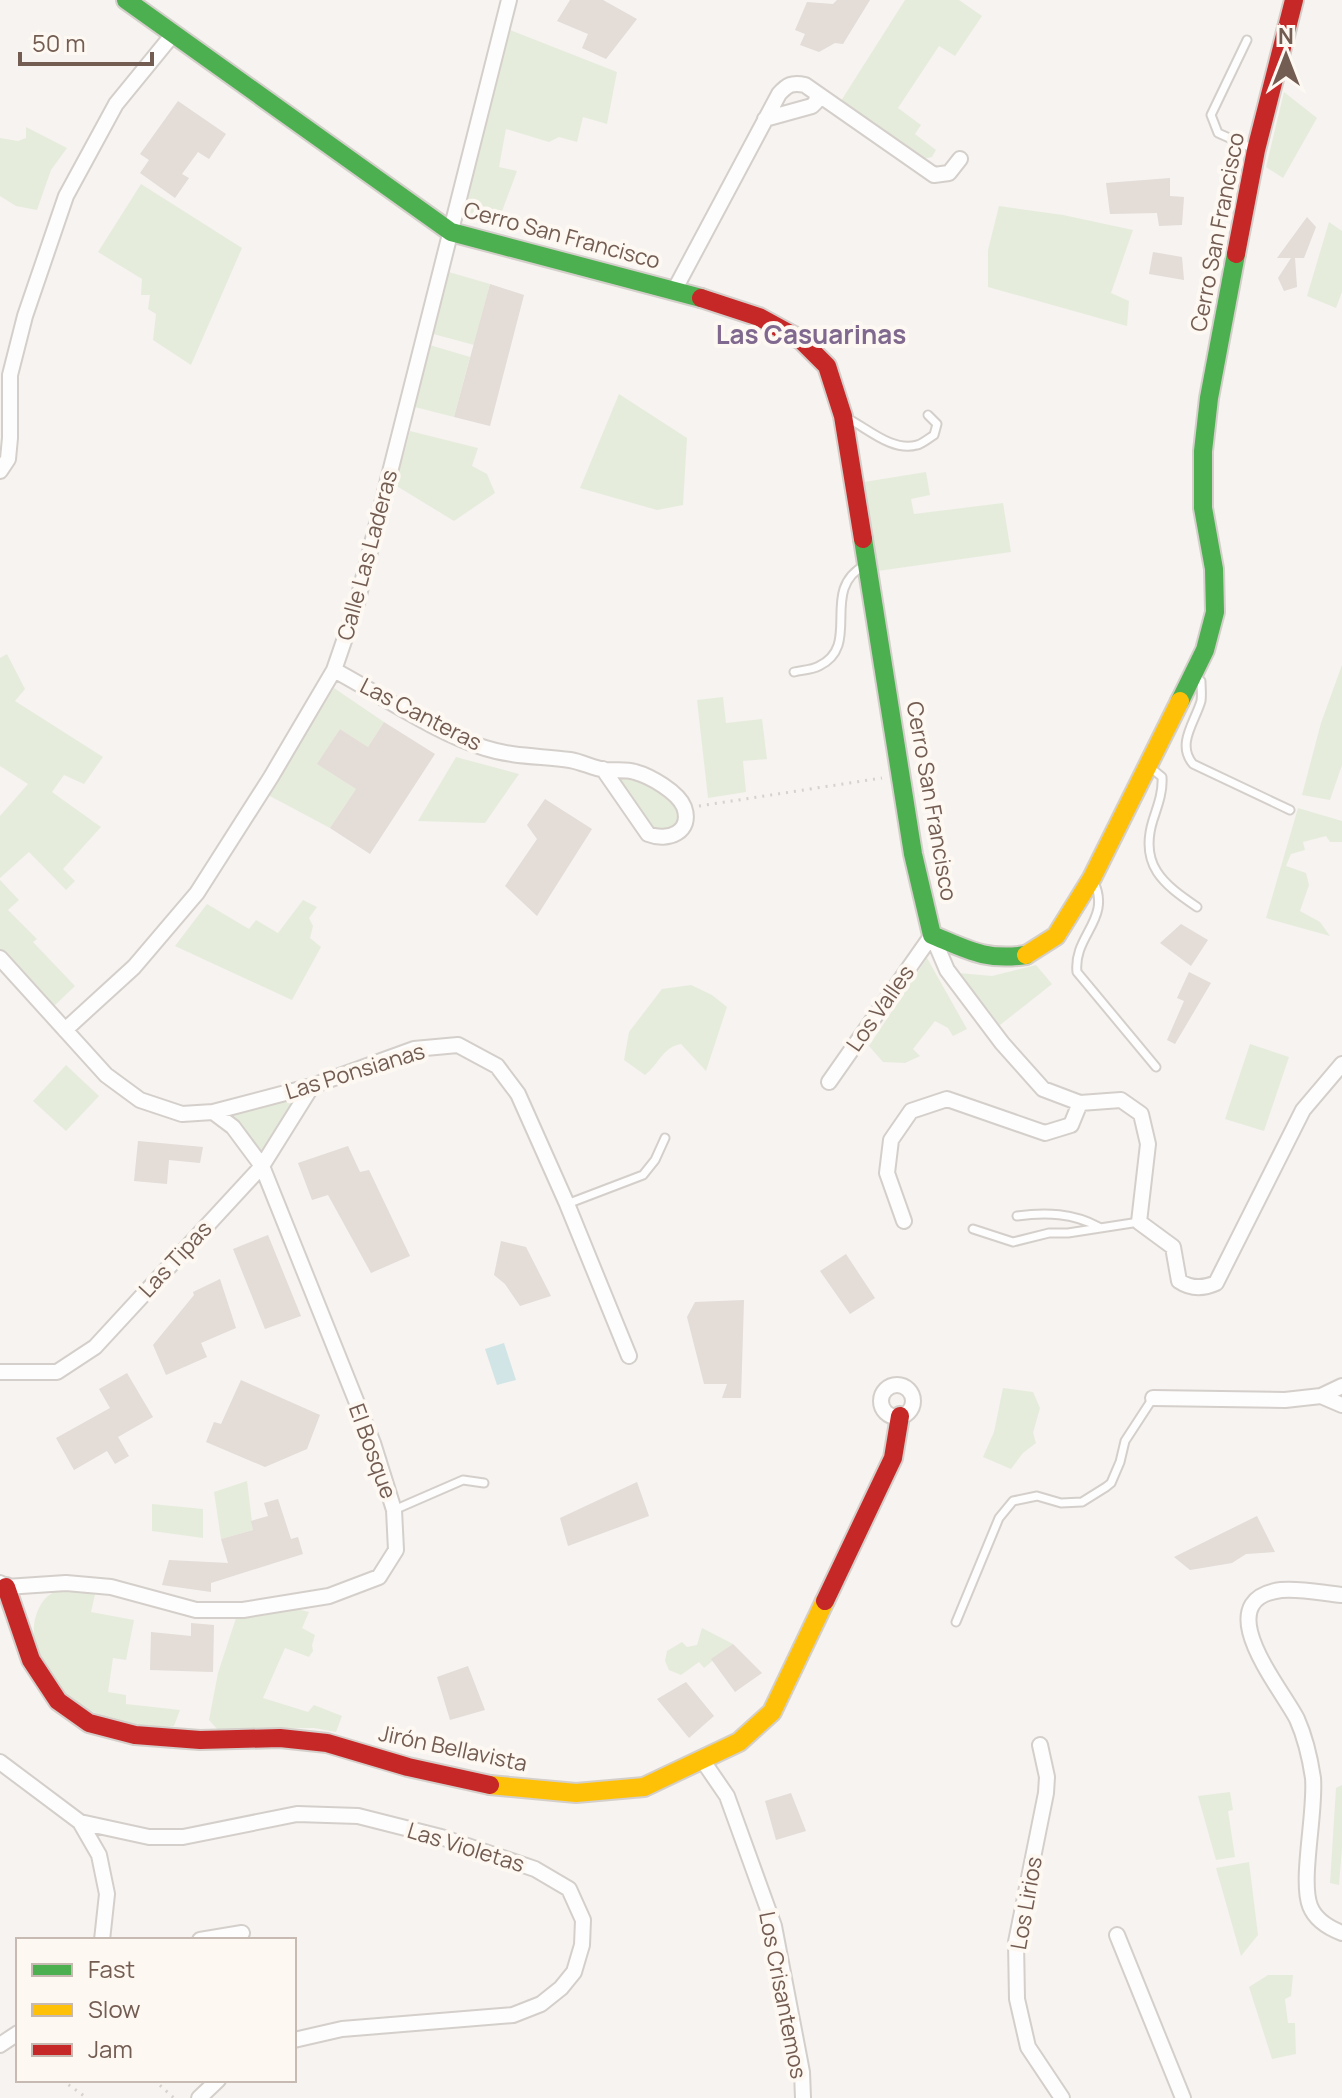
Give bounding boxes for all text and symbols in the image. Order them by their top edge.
scale bar [20,16,152,66]
north arrow [1246,16,1326,96]
text: N [1278,21,1294,51]
text: 50 m [32,26,86,59]
street label: Cerro San Francisco [1183,130,1251,334]
street label: Cerro San Francisco [461,194,663,276]
district label: Las Casuarinas [716,316,906,352]
street label: Calle Las Laderas [330,466,404,644]
street label: Las Canteras [355,670,487,758]
street label: Cerro San Francisco [900,699,964,903]
street label: Los Valles [839,959,921,1057]
street label: Las Ponsianas [282,1036,428,1106]
street label: Las Tipas [132,1214,218,1304]
street label: El Bosque [342,1399,404,1503]
street label: Jirón Bellavista [376,1718,530,1778]
street label: Las Violetas [404,1815,528,1879]
street label: Los Lirios [1003,1854,1049,1952]
street label: Los Crisantemos [752,1909,814,2081]
legend [16,1938,296,2082]
text: Fast [88,1952,135,1985]
text: Slow [88,1992,141,2025]
text: Jam [88,2032,133,2065]

